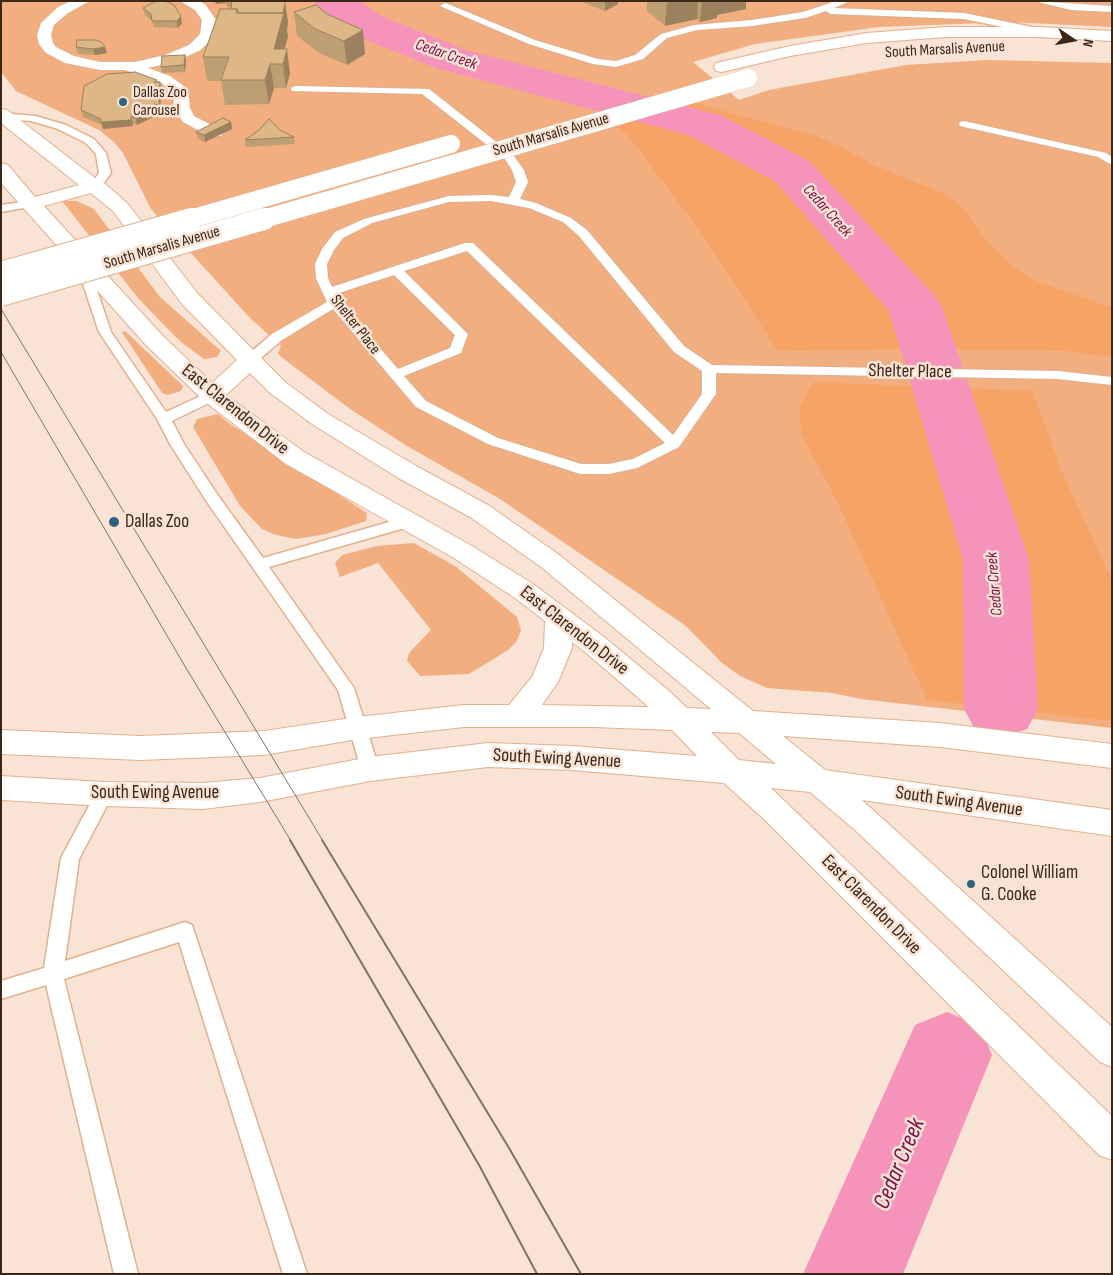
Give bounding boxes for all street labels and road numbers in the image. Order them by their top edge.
street label: South Marsalis Avenue [885,37,1005,63]
street label: South Marsalis Avenue [491,109,611,161]
street label: South Marsalis Avenue [102,222,222,274]
street label: Shelter Place [326,291,384,359]
street label: East Clarendon Drive [177,360,293,460]
street label: Shelter Place [868,360,952,384]
street label: East Clarendon Drive [515,582,633,680]
street label: South Ewing Avenue [492,744,622,774]
street label: South Ewing Avenue [91,782,219,804]
street label: South Ewing Avenue [894,782,1024,822]
street label: East Clarendon Drive [816,850,926,960]

